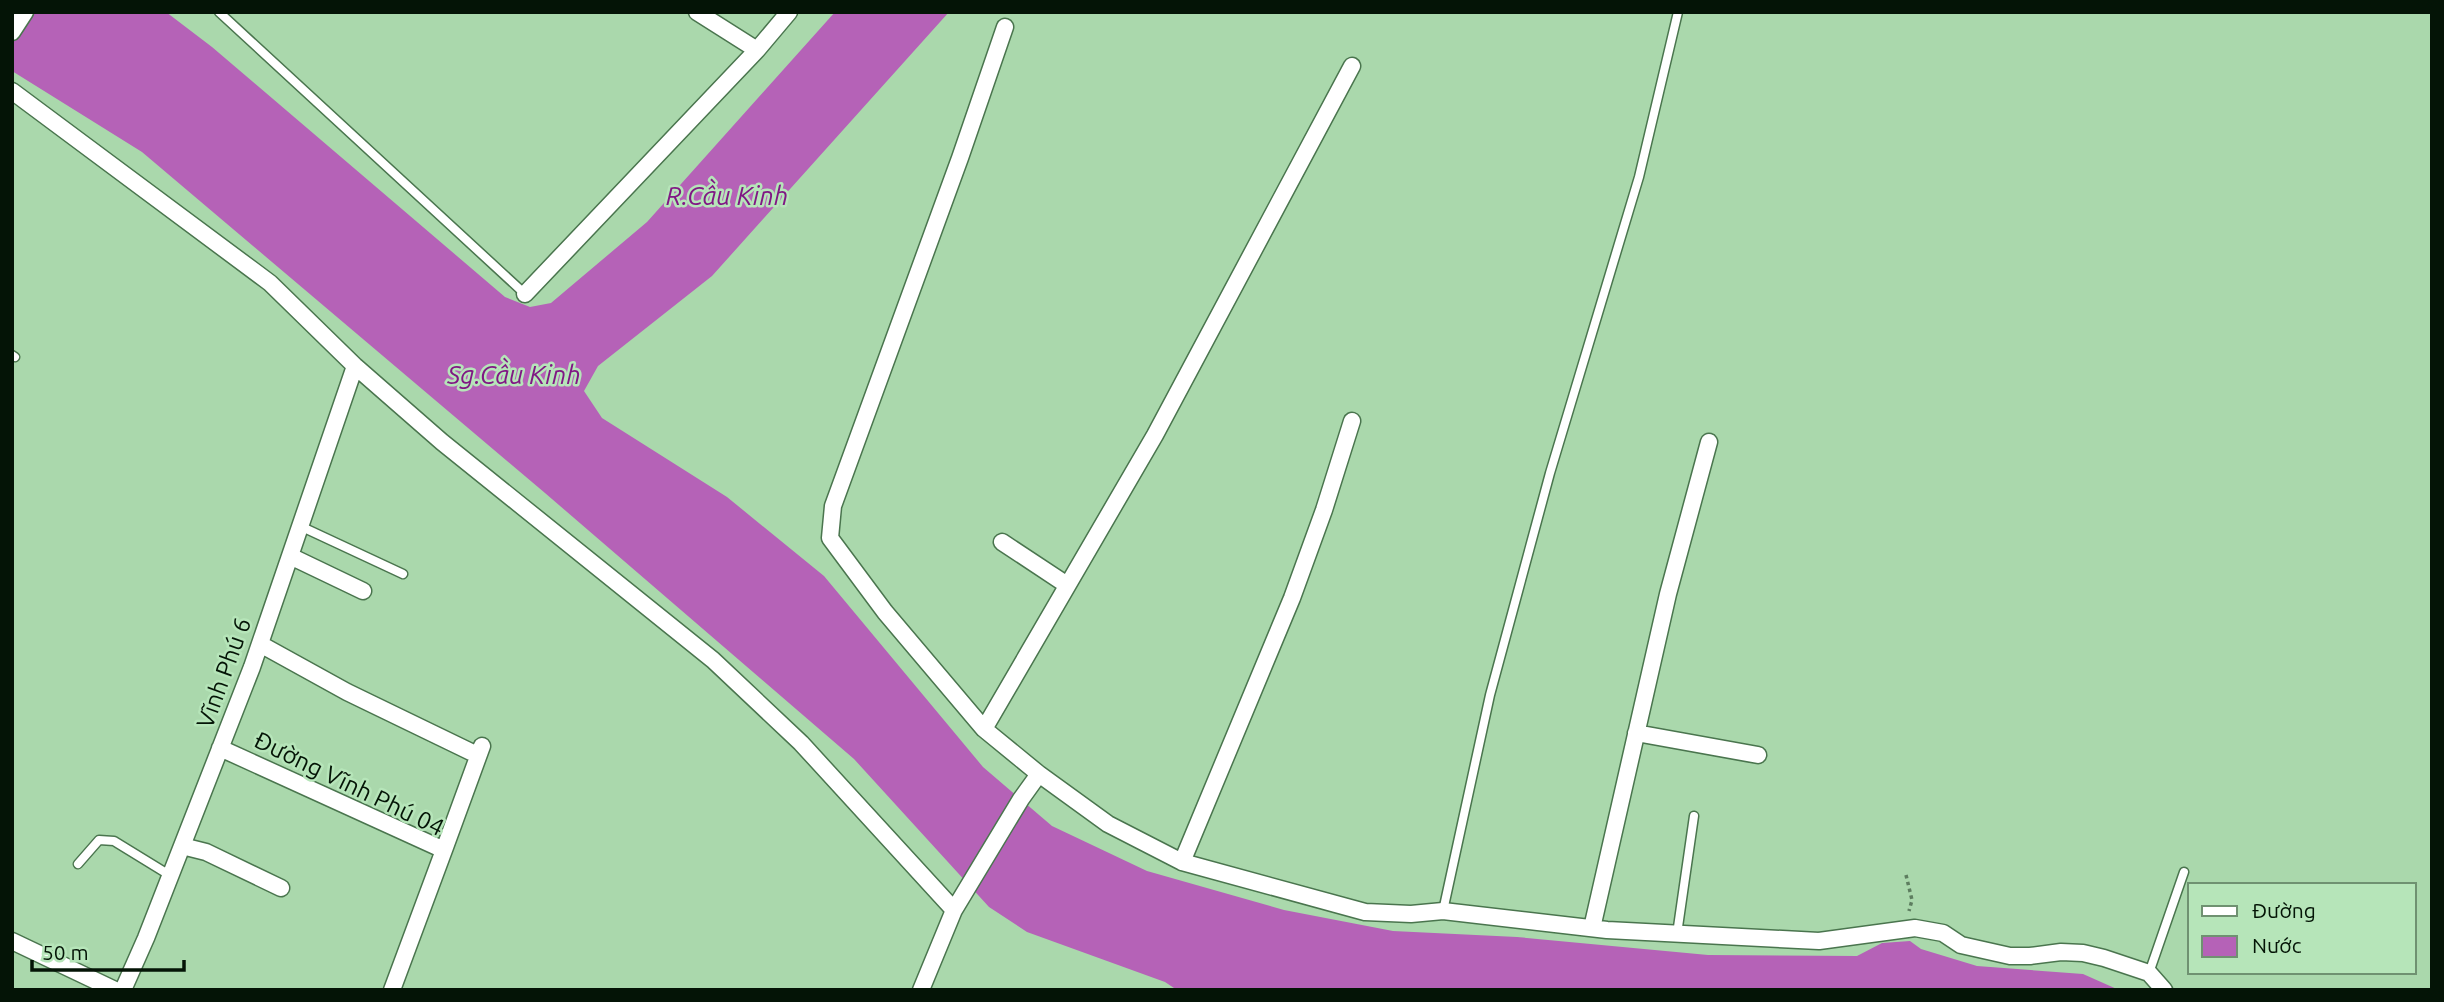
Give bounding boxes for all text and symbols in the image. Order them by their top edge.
water label: R.Cầu Kinh [666,178,788,210]
water label: Sg.Cầu Kinh [446,357,581,389]
street label: Vĩnh Phú 6 [191,614,256,732]
street label: Đường Vĩnh Phú 04 [250,726,448,841]
legend [2188,883,2416,974]
text: Đường [2252,898,2316,922]
scale bar [32,928,184,972]
text: Nước [2252,933,2302,957]
text: 50 m [42,940,89,964]

